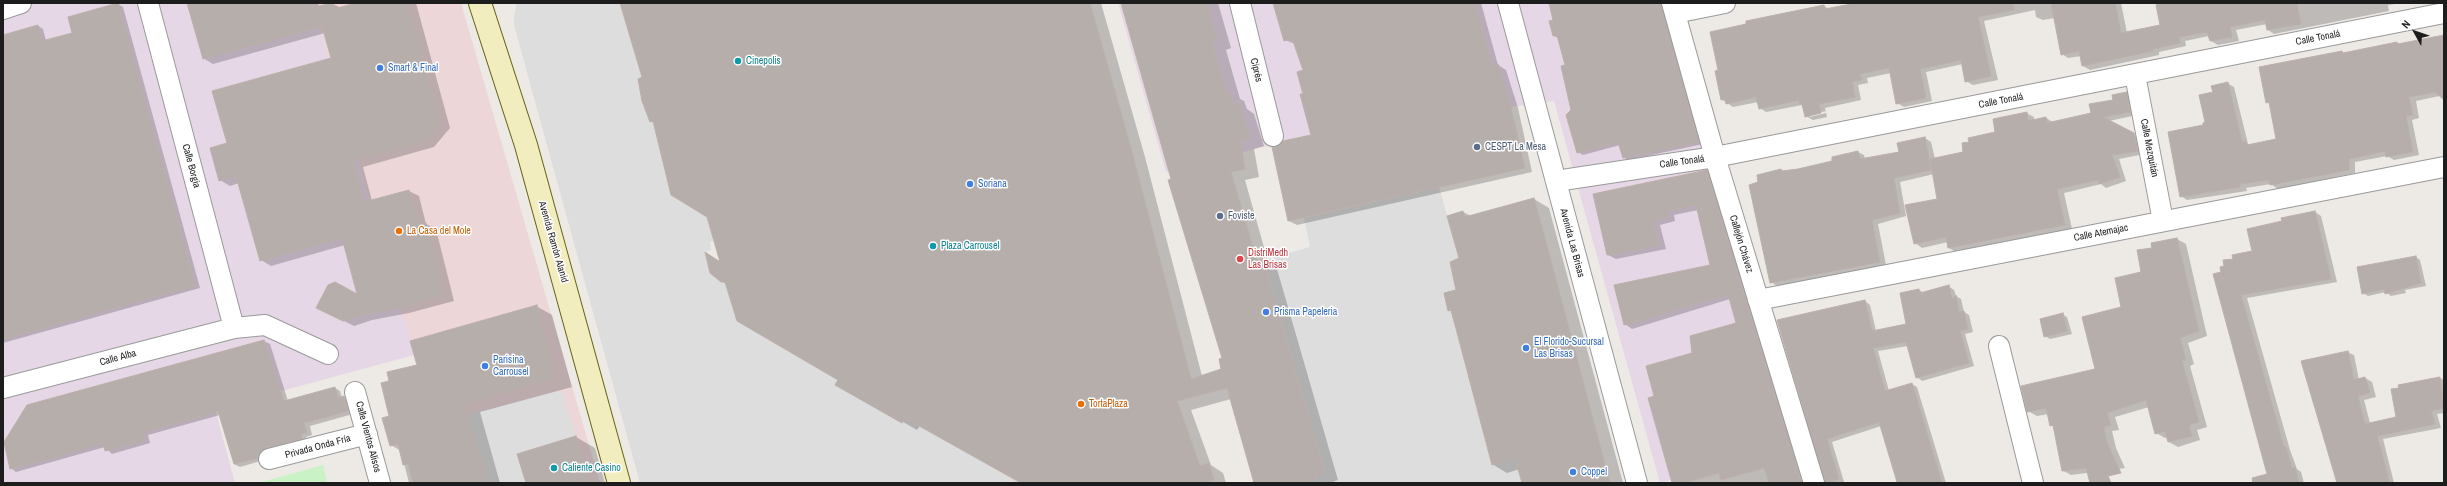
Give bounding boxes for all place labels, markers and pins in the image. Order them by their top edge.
place label: Cinepolis [746,55,781,67]
marker: Cinepolis [733,56,743,66]
place label: Smart & Final [388,62,438,74]
marker: Smart & Final [375,63,385,73]
place label: CESPT La Mesa [1485,141,1546,153]
marker: CESPT La Mesa [1472,142,1482,152]
place label: Soriana [978,178,1007,190]
marker: Soriana [965,179,975,189]
place label: Foviste [1228,210,1254,222]
marker: Foviste [1215,211,1225,221]
place label: La Casa del Mole [407,225,471,237]
marker: La Casa del Mole [394,226,404,236]
place label: Plaza Carrousel [941,240,999,252]
marker: Plaza Carrousel [928,241,938,251]
place label: DistriMedh Las Brisas [1248,247,1288,270]
marker: DistriMedh Las Brisas [1235,254,1245,264]
place label: Prisma Papeleria [1274,306,1337,318]
marker: Prisma Papeleria [1261,307,1271,317]
place label: El Florido-Sucursal Las Brisas [1534,336,1604,360]
marker: El Florido-Sucursal Las Brisas [1521,343,1531,353]
place label: Parisina Carrousel [493,354,529,378]
marker: Parisina Carrousel [480,361,490,371]
place label: TortaPlaza [1089,398,1128,410]
marker: TortaPlaza [1076,399,1086,409]
place label: Caliente Casino [562,462,621,474]
marker: Caliente Casino [549,463,559,473]
place label: Coppel [1581,466,1607,478]
marker: Coppel [1568,467,1578,477]

